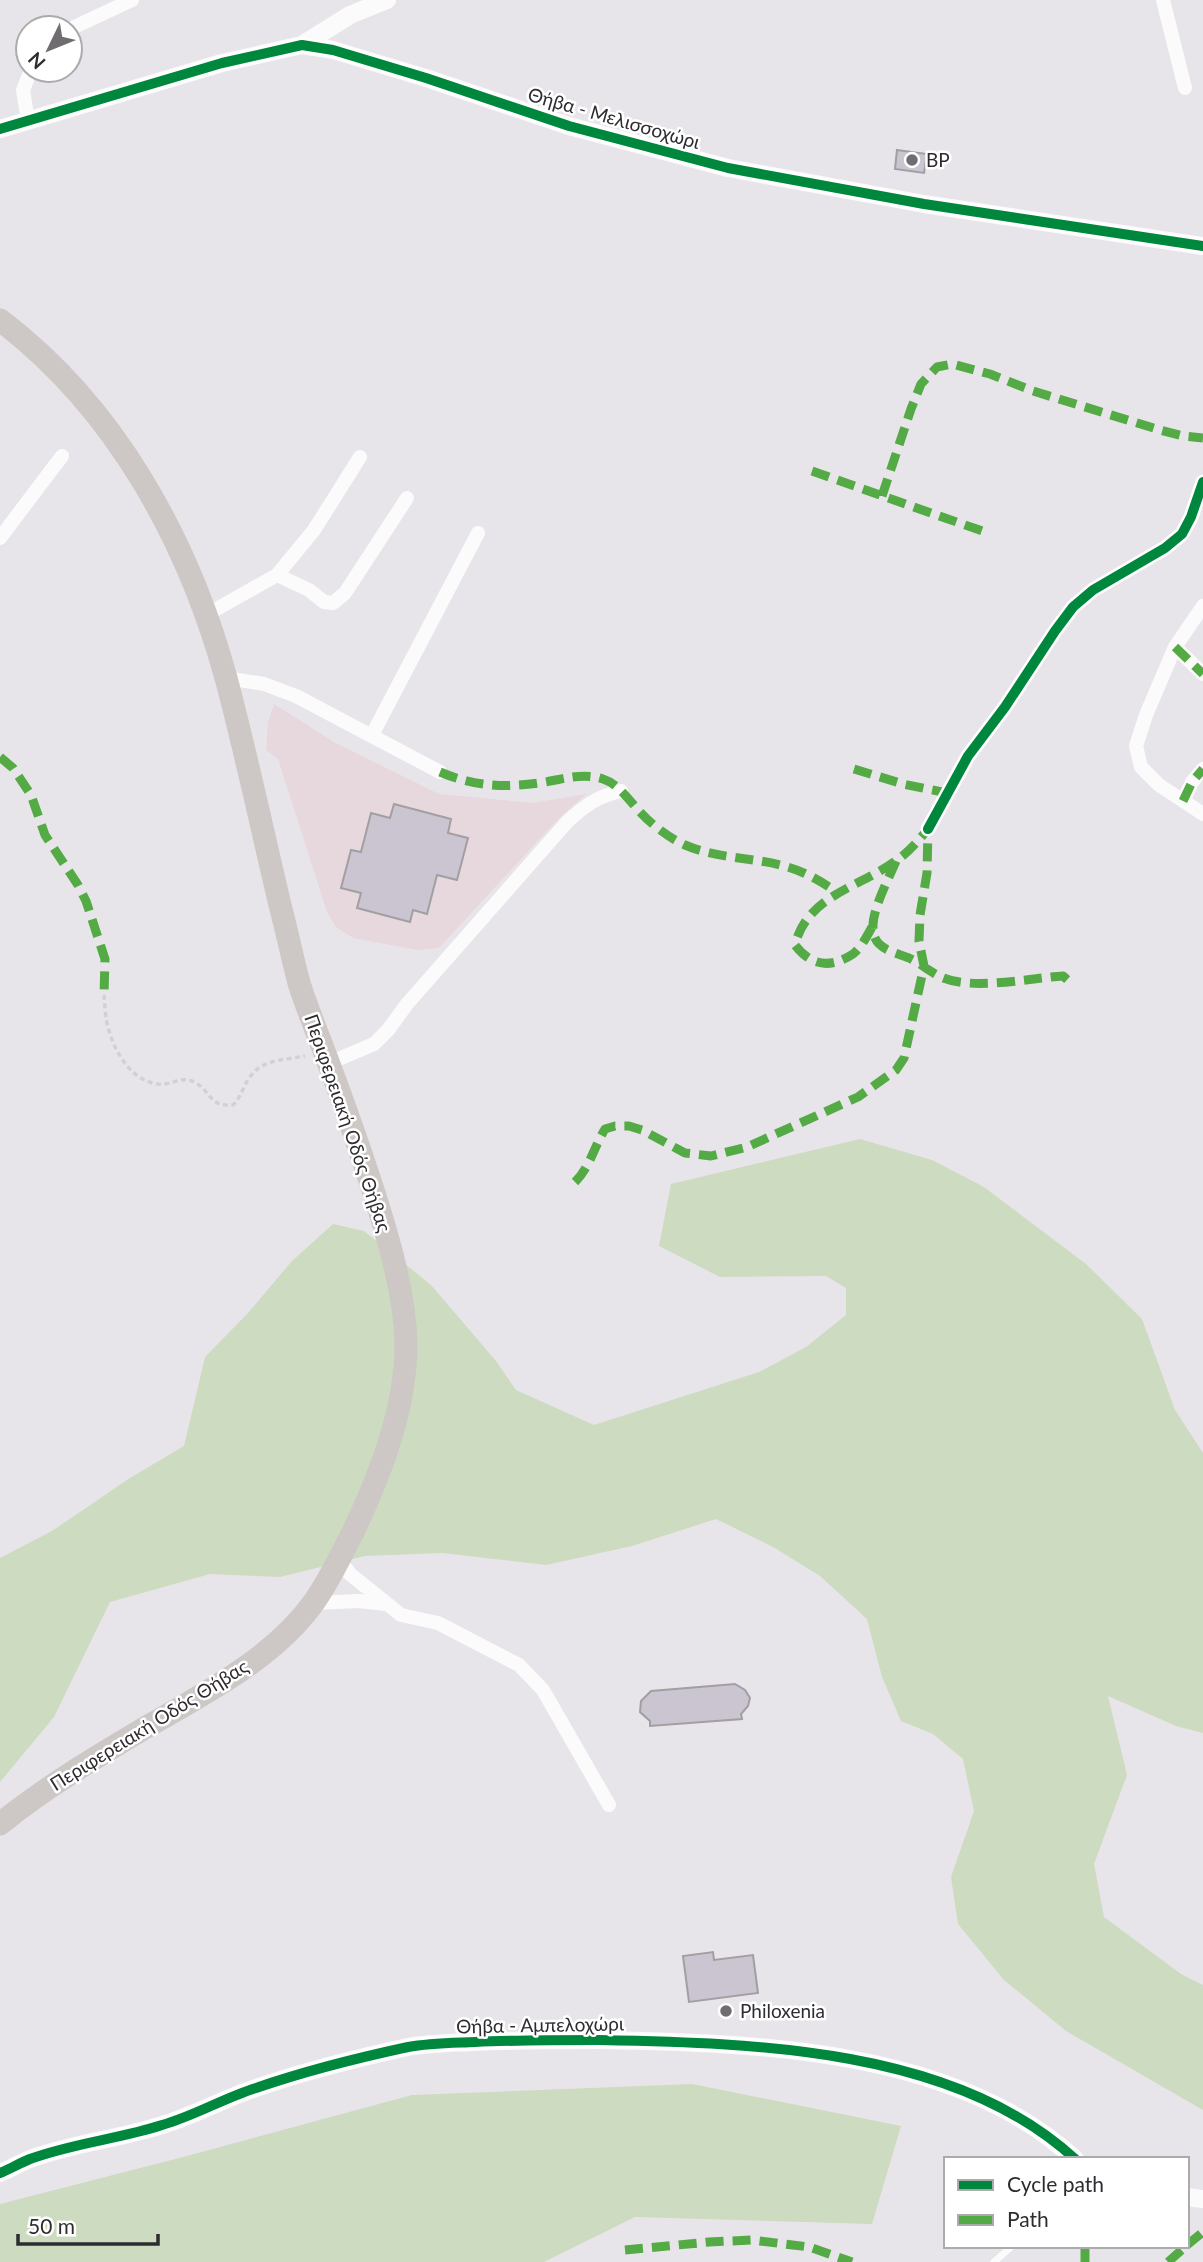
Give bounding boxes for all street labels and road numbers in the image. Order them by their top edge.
street label: Θήβα - Μελισσοχώρι [525,82,704,153]
street label: Περιφερειακή Οδός Θήβας [300,1011,397,1235]
street label: Περιφερειακή Οδός Θήβας [45,1654,252,1795]
street label: Θήβα - Αμπελοχώρι [456,2012,625,2037]

